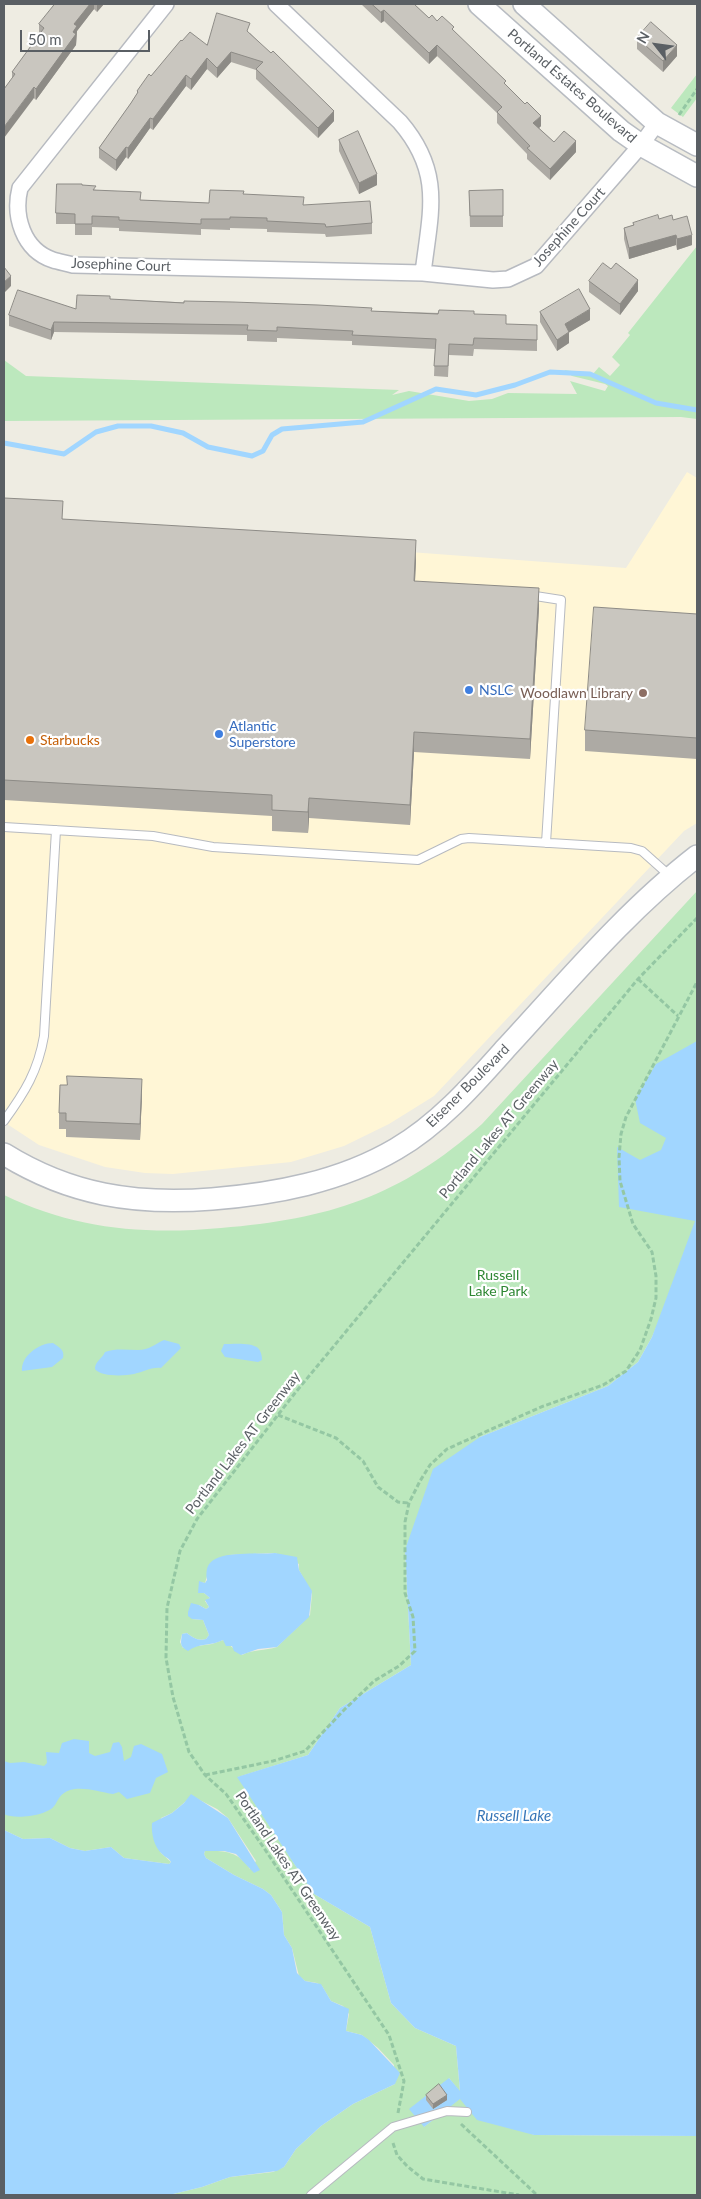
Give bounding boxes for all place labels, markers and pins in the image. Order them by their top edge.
place label: NSLC [479,682,513,698]
marker: NSLC [463,684,475,696]
place label: Woodlawn Library [520,685,633,701]
marker: Woodlawn Library [637,687,649,699]
place label: Atlantic Superstore [229,718,296,750]
marker: Atlantic Superstore [213,728,225,740]
place label: Starbucks [40,732,100,748]
marker: Starbucks [24,734,36,746]

